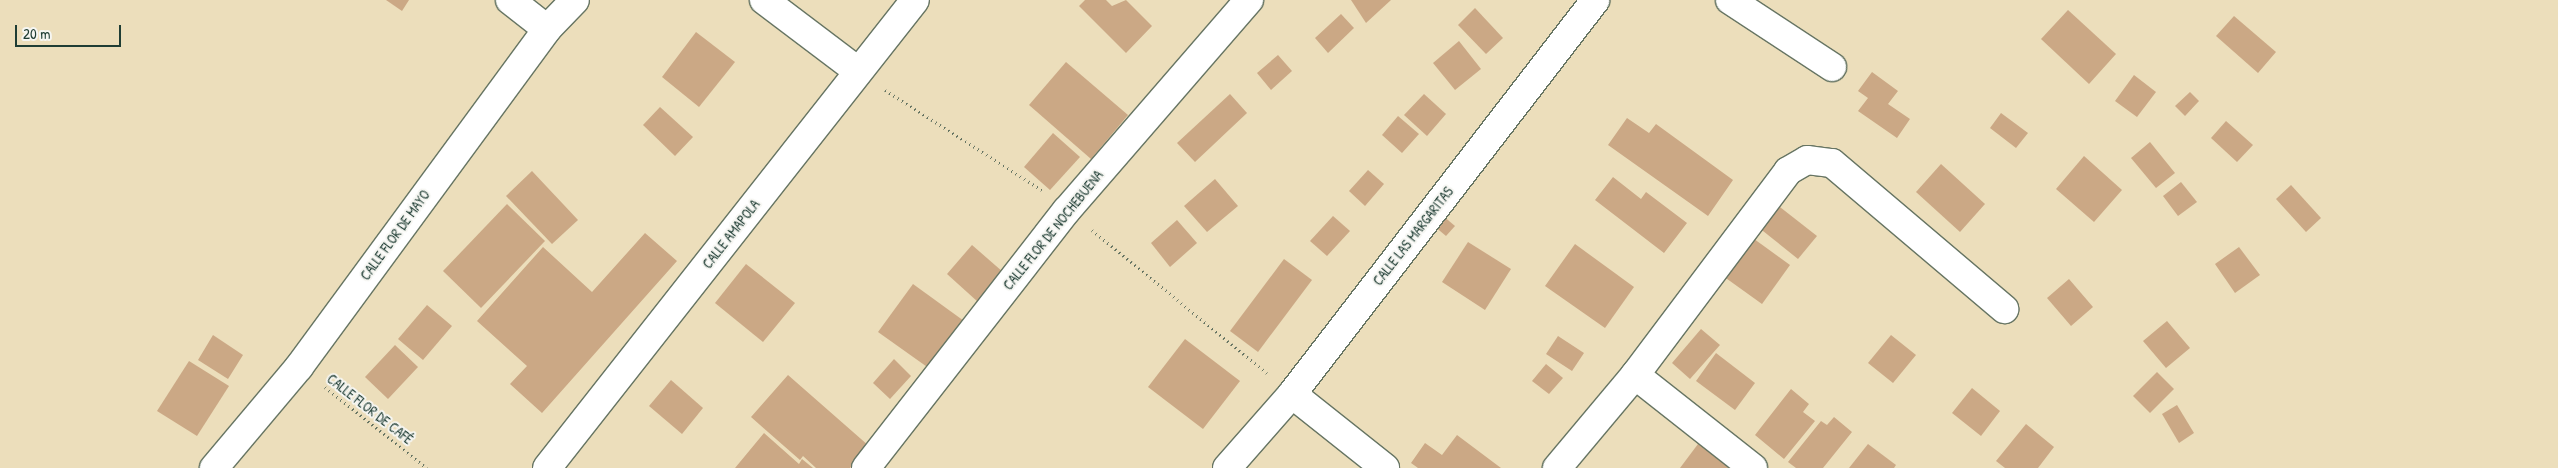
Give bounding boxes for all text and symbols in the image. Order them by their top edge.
scale bar [18,15,124,47]
text: 20 m [23,23,50,44]
street label: CALLE FLOR DE NOCHEBUENA [1000,167,1106,293]
street label: CALLE LAS MARGARITAS [1369,183,1457,289]
street label: CALLE FLOR DE MAYO [357,187,433,283]
street label: CALLE AMAPOLA [699,196,763,272]
street label: CALLE FLOR DE CAFÉ [324,370,416,448]

